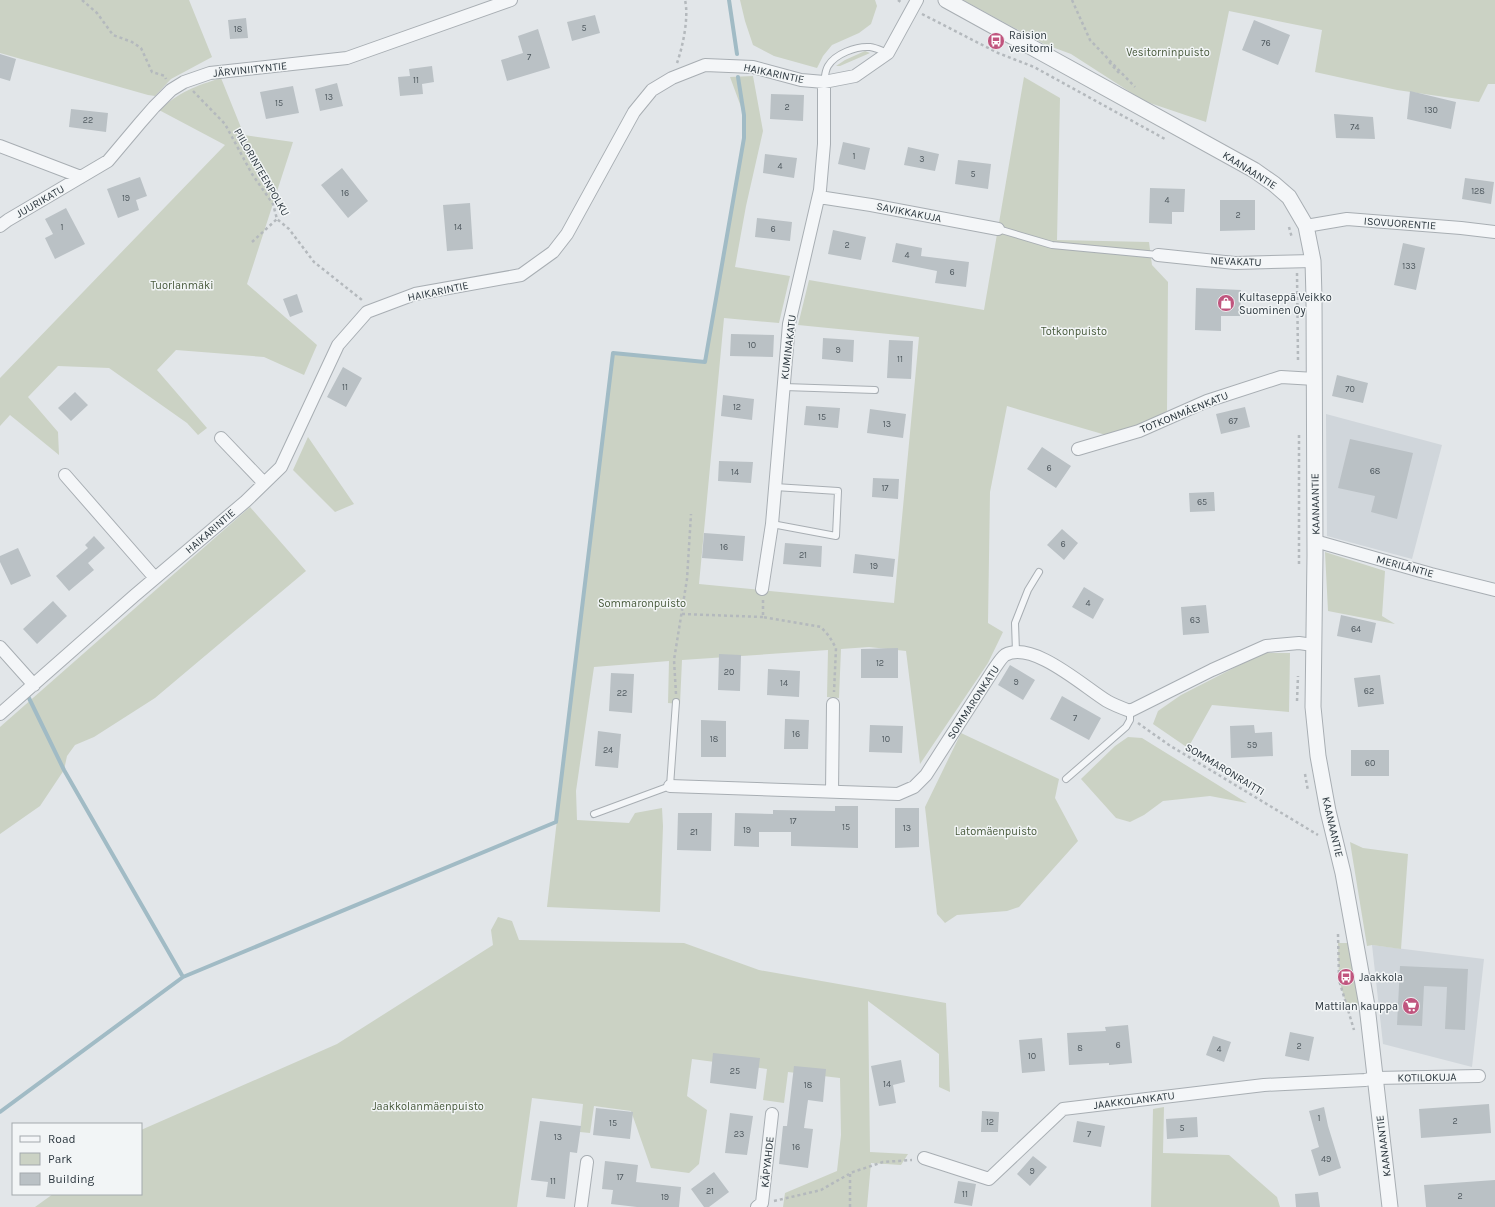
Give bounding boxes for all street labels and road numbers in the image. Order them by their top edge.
street label: JÄRVINIITYNTIE [212,58,288,80]
street label: HAIKARINTIE [742,61,806,86]
street label: PIILORINTEENPOLKU [231,126,292,219]
street label: KAANAANTIE [1220,149,1279,192]
street label: JUURIKATU [14,182,67,221]
street label: SAVIKKAKUJA [875,200,943,225]
street label: ISOVUORENTIE [1363,214,1437,233]
street label: NEVAKATU [1210,254,1262,269]
street label: HAIKARINTIE [406,279,470,304]
street label: KUMINAKATU [778,314,799,380]
street label: TOTKONMÄENKATU [1138,388,1230,436]
street label: KAANAANTIE [1308,473,1323,535]
street label: HAIKARINTIE [183,506,238,557]
street label: MERILÄNTIE [1375,552,1435,580]
street label: SOMMARONKATU [945,663,1002,742]
street label: SOMMARONRAITTI [1183,741,1267,798]
street label: KAANAANTIE [1319,796,1346,859]
street label: KOTILOKUJA [1397,1070,1457,1085]
street label: JAAKKOLANKATU [1093,1089,1175,1112]
street label: KAANAANTIE [1373,1114,1394,1177]
street label: KÄPYAHDE [757,1136,777,1188]

